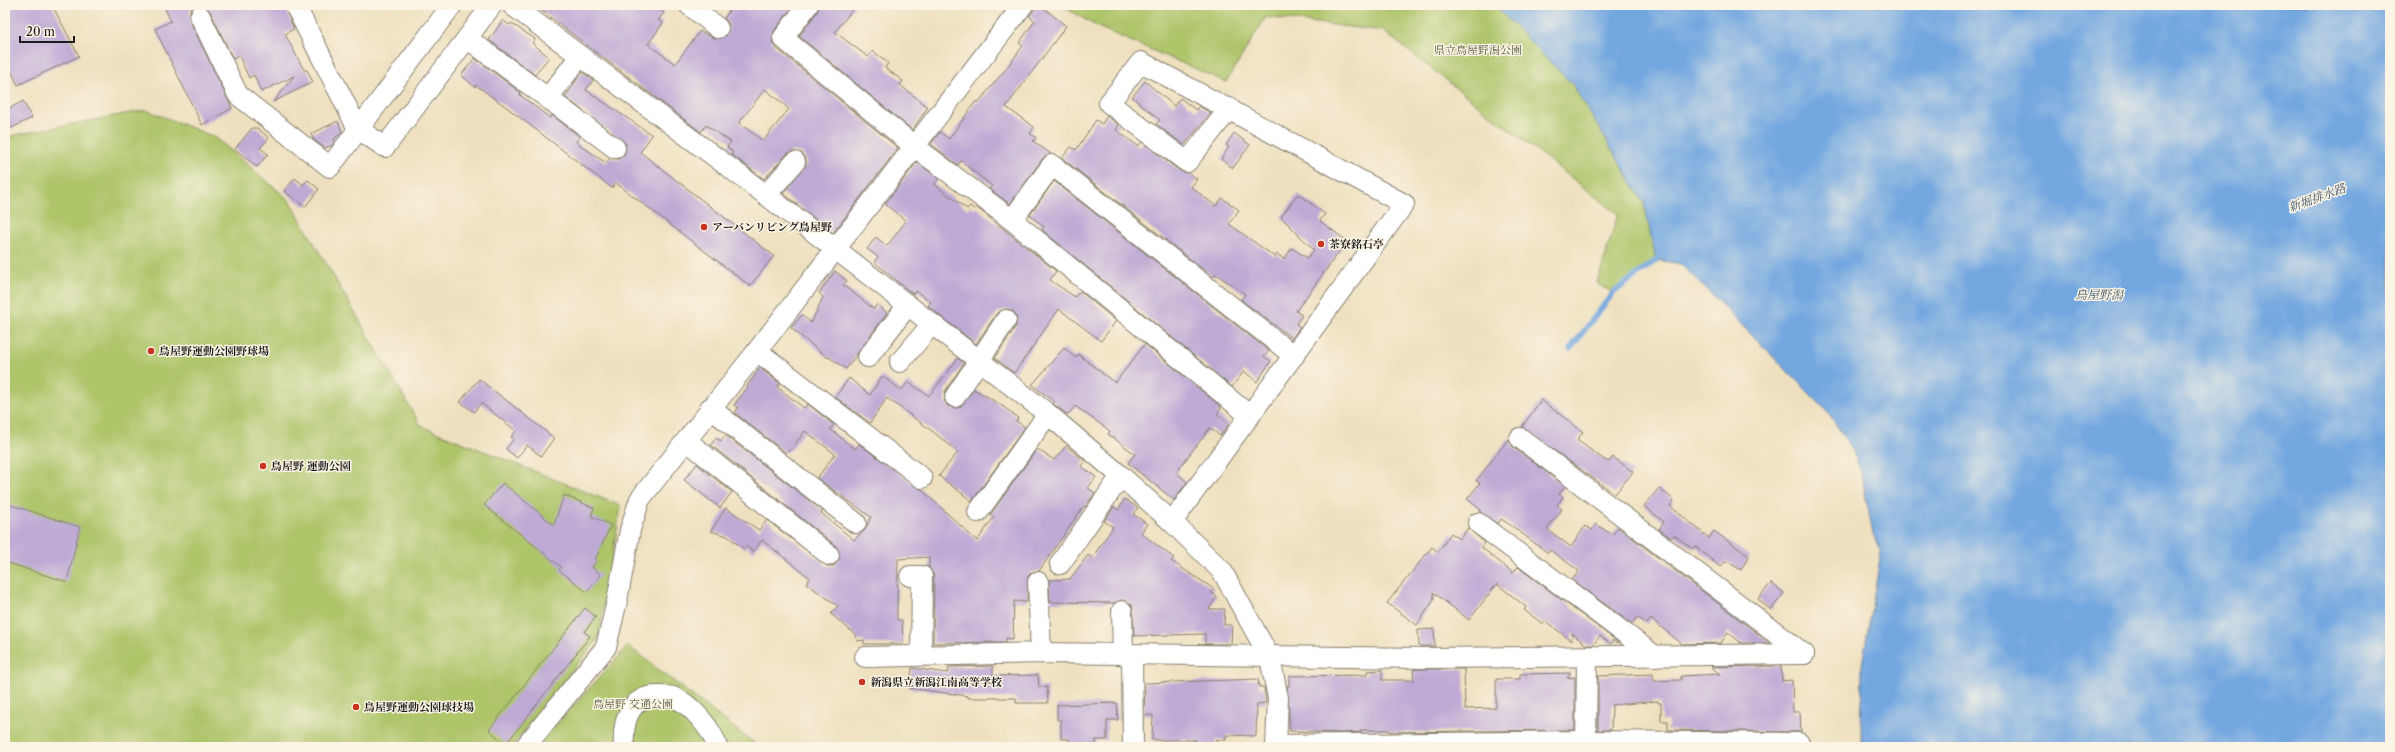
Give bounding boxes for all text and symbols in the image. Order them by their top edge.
scale bar [20,18,74,44]
text: 20 m [26,24,55,39]
park label: 県立鳥屋野潟公園 [1434,43,1522,57]
water label: 新堀排水路 [2286,180,2349,215]
place label: アーバンリビング鳥屋野 [712,220,832,234]
marker: アーバンリビング鳥屋野 [699,222,709,232]
place label: 茶寮銘石亭 [1329,237,1384,251]
marker: 茶寮銘石亭 [1316,239,1326,249]
water label: 鳥屋野潟 [2075,287,2125,302]
place label: 鳥屋野運動公園野球場 [159,344,269,358]
marker: 鳥屋野運動公園野球場 [146,346,156,356]
place label: 鳥屋野 運動公園 [271,459,351,473]
marker: 鳥屋野 運動公園 [258,461,268,471]
place label: 新潟県立新潟江南高等学校 [870,675,1002,689]
marker: 新潟県立新潟江南高等学校 [857,677,867,687]
park label: 鳥屋野 交通公園 [593,697,673,711]
place label: 鳥屋野運動公園球技場 [364,700,474,714]
marker: 鳥屋野運動公園球技場 [351,702,361,712]

